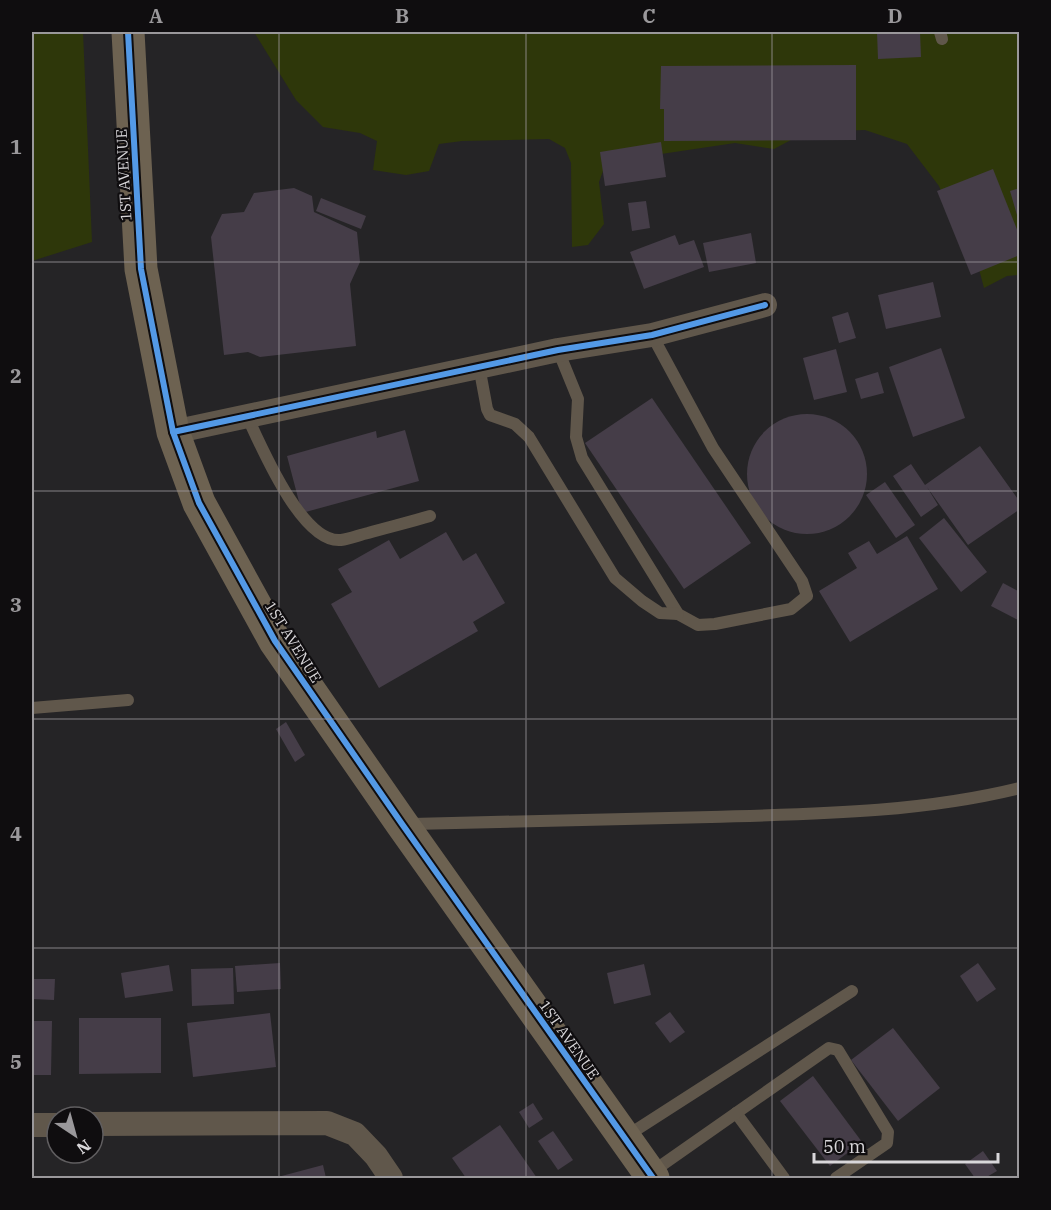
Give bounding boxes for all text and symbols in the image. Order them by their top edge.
text: A [149,2,163,29]
text: B [395,2,409,29]
text: C [642,2,656,29]
text: D [887,2,903,29]
street label: 1ST AVENUE [112,128,135,222]
text: 1 [10,133,22,160]
text: 2 [10,362,22,389]
text: 3 [10,591,22,618]
street label: 1ST AVENUE [261,598,326,686]
text: 4 [10,820,22,847]
street label: 1ST AVENUE [535,996,604,1083]
text: 5 [10,1048,22,1075]
north arrow [45,1105,105,1165]
scale bar [814,1126,998,1164]
text: N [73,1135,95,1159]
text: 50 m [823,1135,866,1158]

